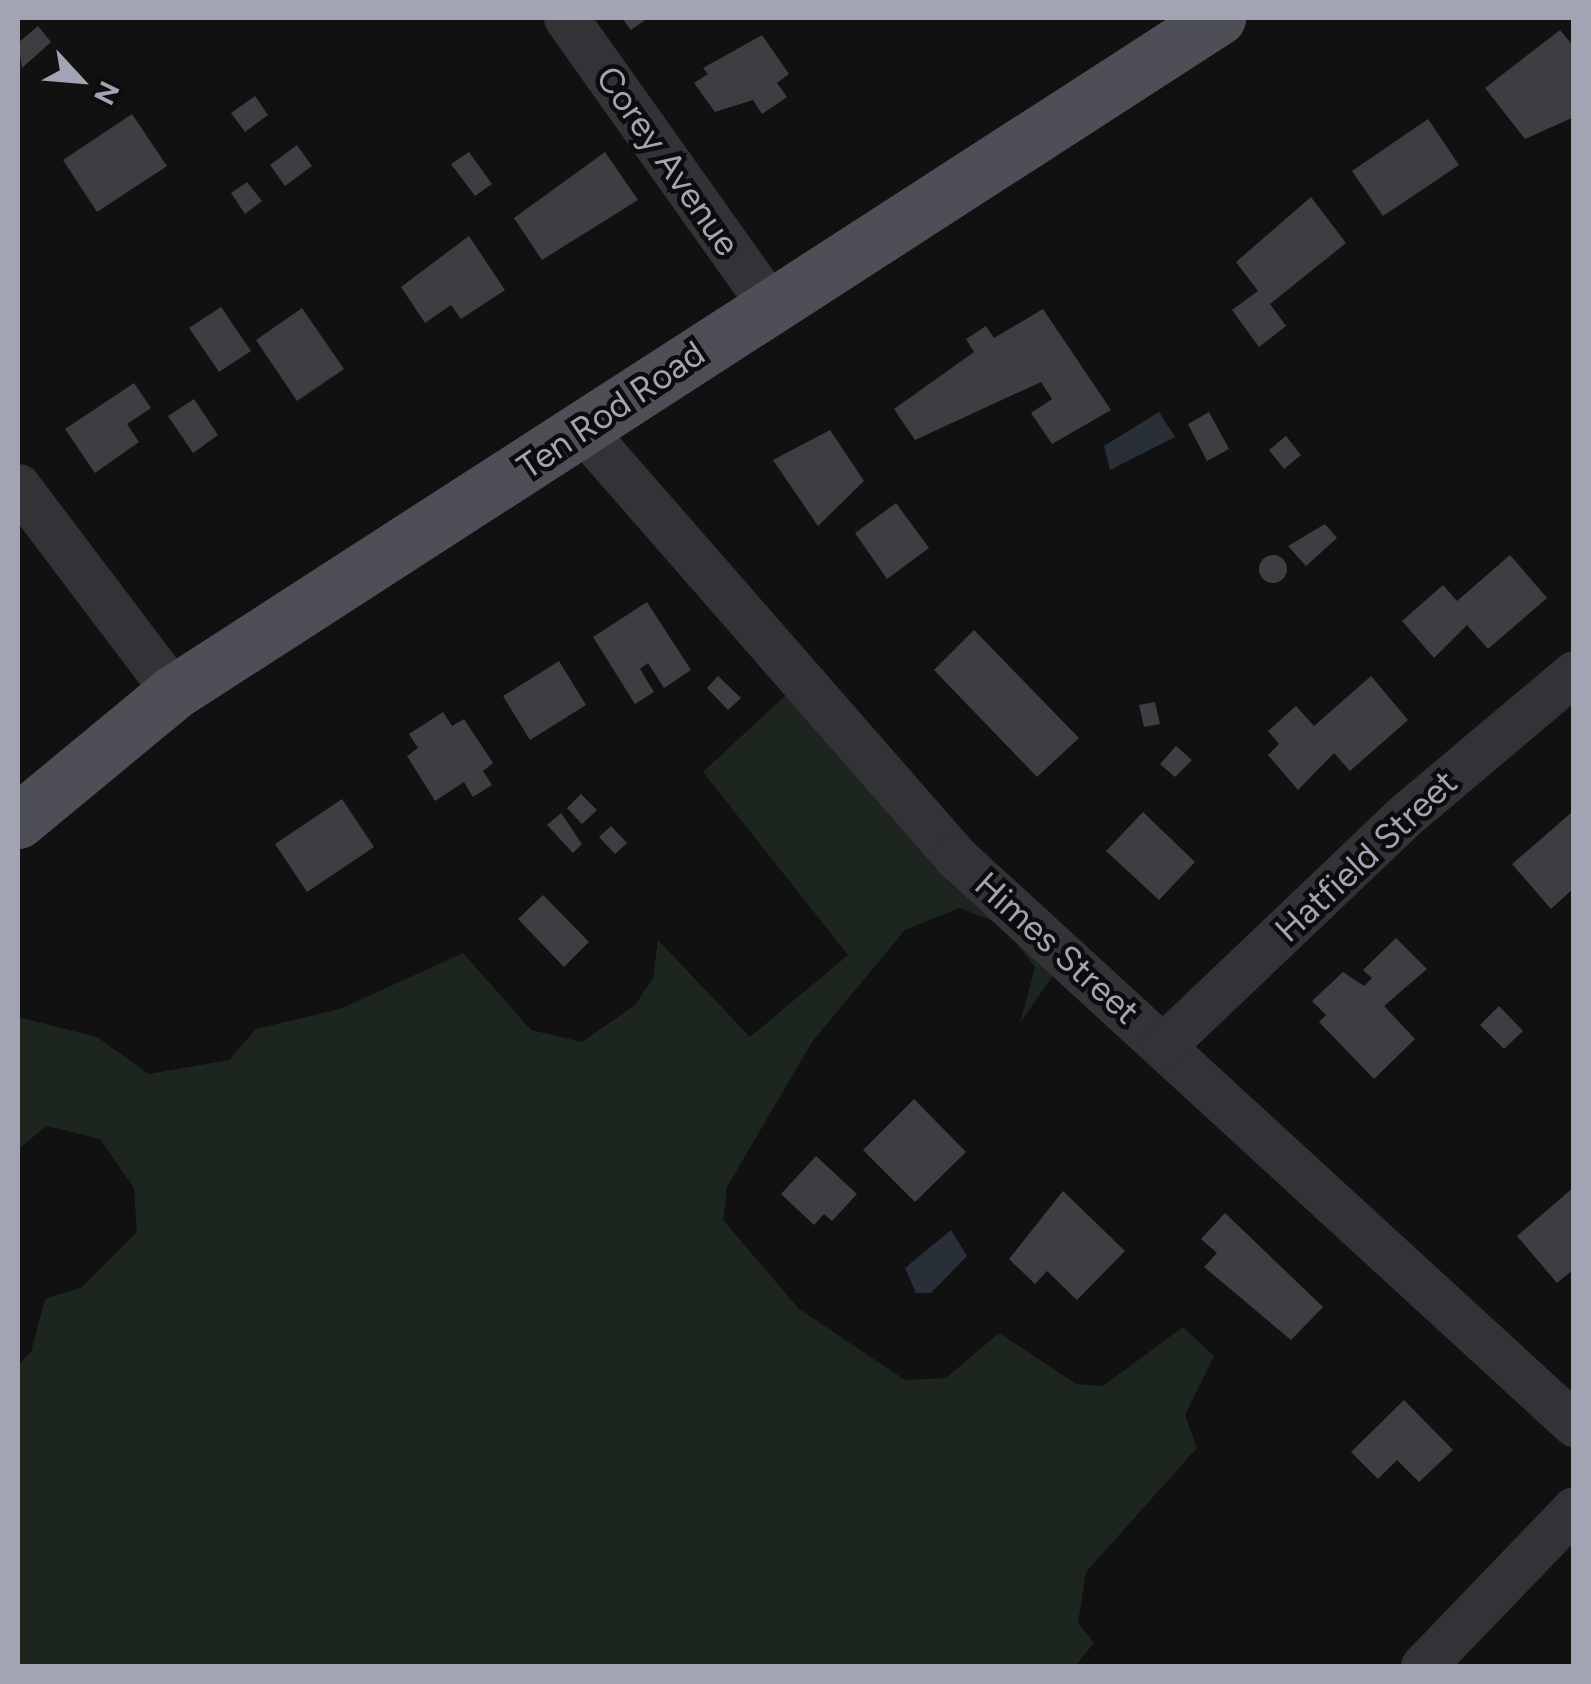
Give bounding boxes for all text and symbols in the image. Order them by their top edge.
north arrow [30,30,130,130]
street label: Corey Avenue [587,58,749,264]
text: N [87,76,127,110]
street label: Ten Rod Road [510,332,712,488]
street label: Hatfield Street [1267,761,1465,951]
street label: Himes Street [966,863,1148,1033]

